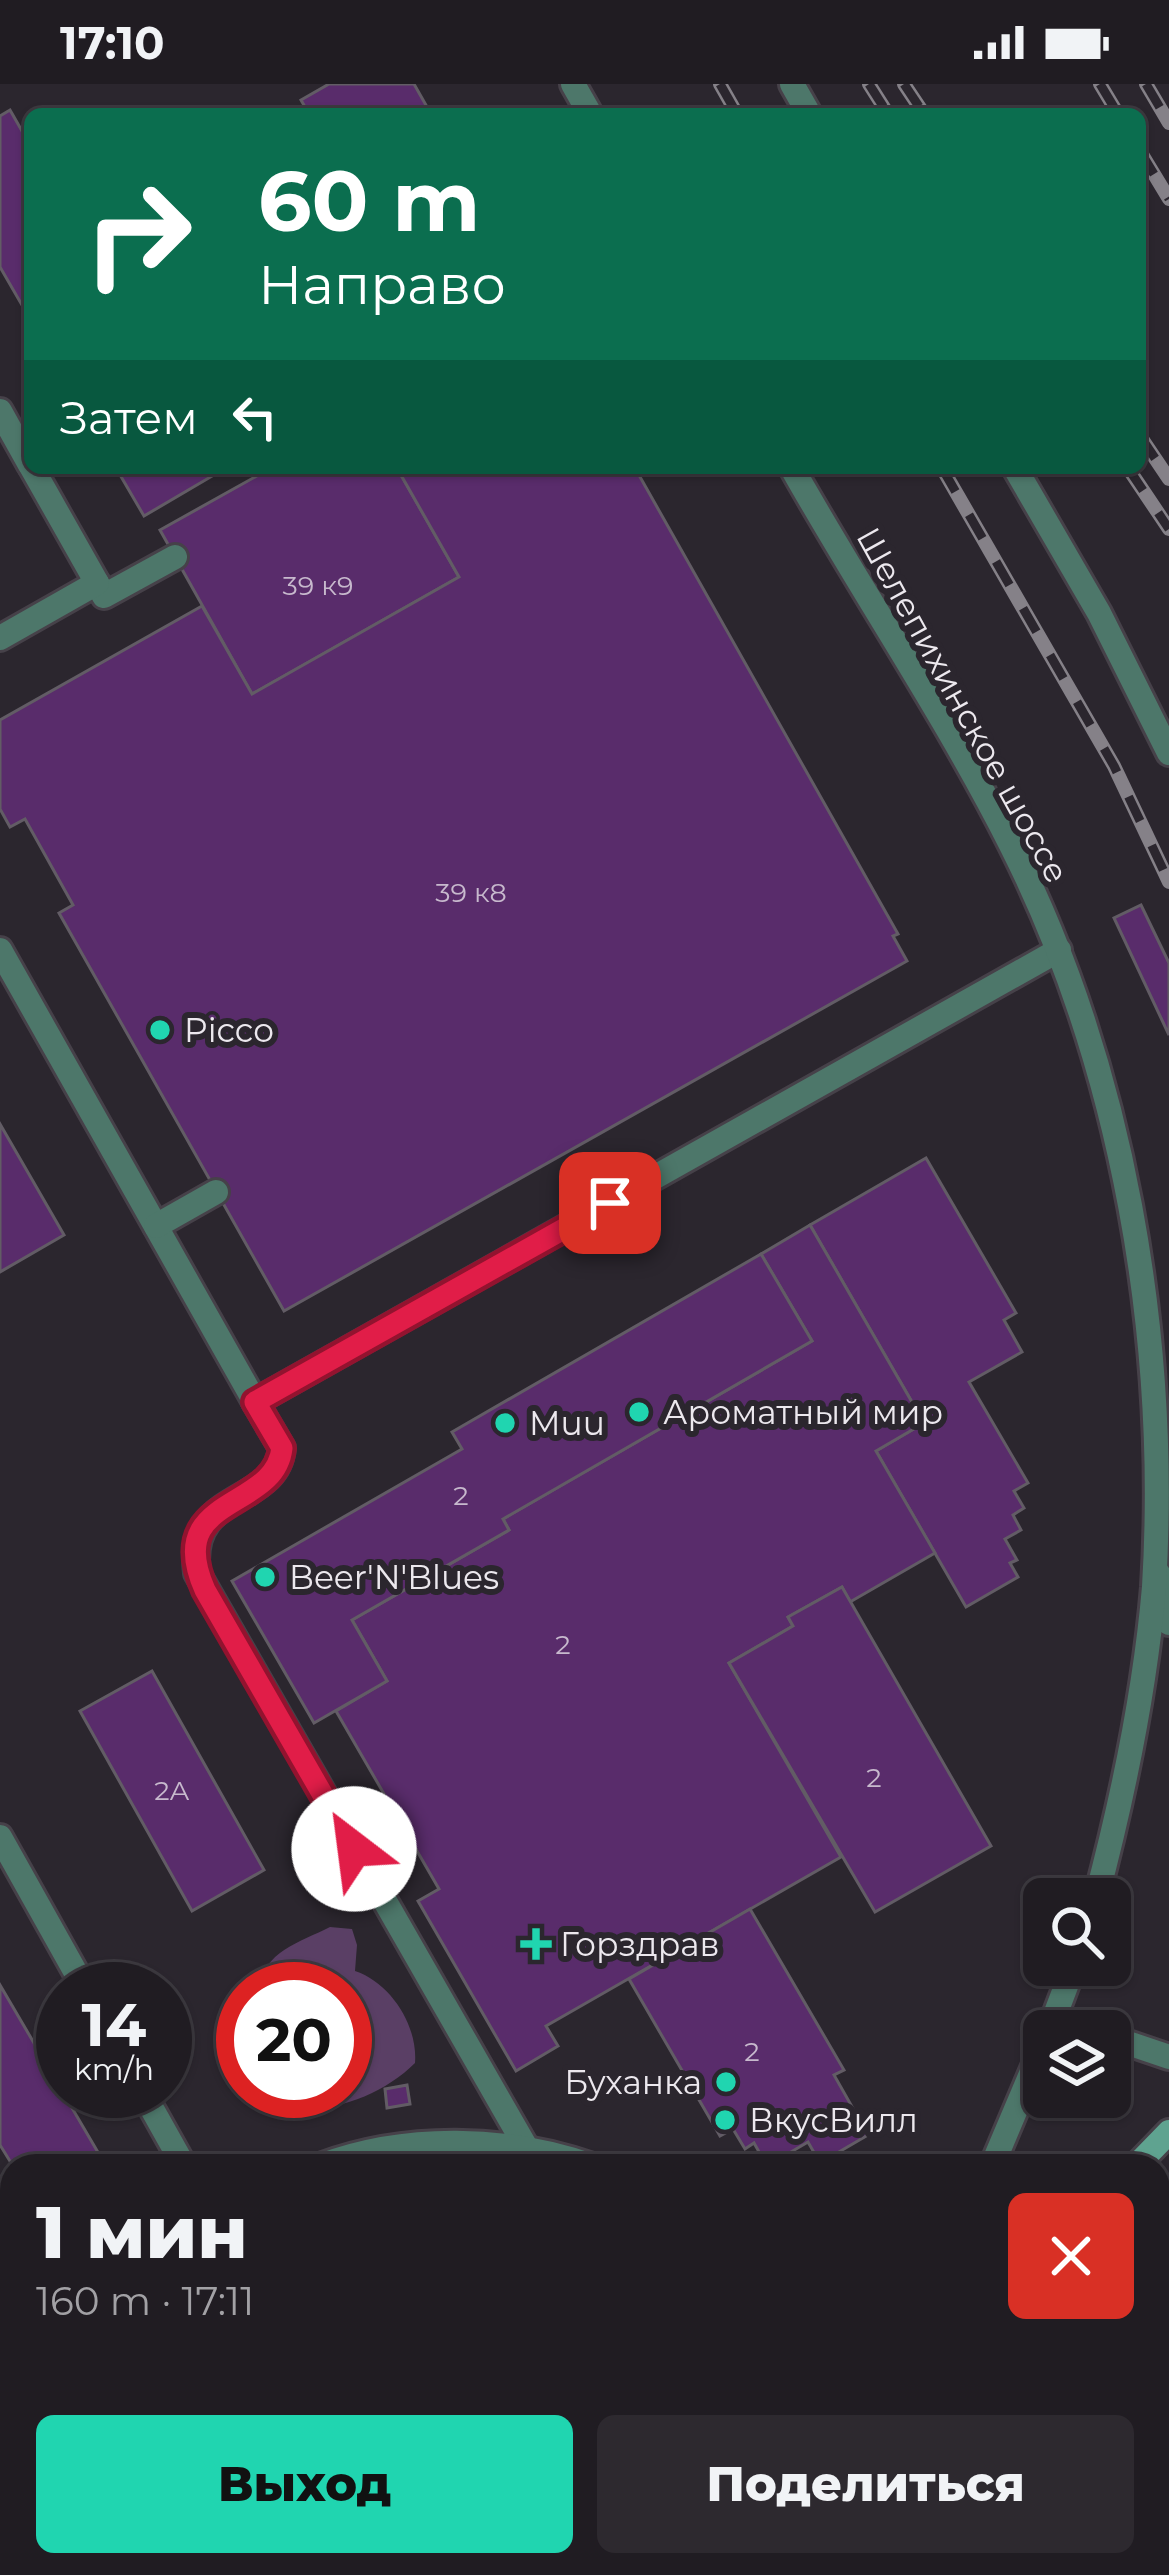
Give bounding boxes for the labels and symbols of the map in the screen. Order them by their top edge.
street label: Шелепихинское шоссе [848,520,1078,890]
house number: 39 к9 [283,569,353,602]
house number: 39 к8 [435,876,507,909]
place label: Picco [184,1010,274,1050]
marker: Picco [147,1017,173,1043]
pin [559,1152,661,1254]
place label: Ароматный мир [663,1392,943,1432]
marker: Ароматный мир [626,1399,652,1425]
place label: Muu [529,1403,605,1443]
marker: Muu [492,1410,518,1436]
house number: 2 [453,1479,469,1512]
place label: Beer'N'Blues [289,1557,499,1597]
marker: Beer'N'Blues [252,1564,278,1590]
house number: 2 [555,1628,571,1661]
house number: 2 [866,1761,882,1794]
house number: 2А [154,1774,190,1807]
position arrow [291,1786,417,1912]
place label: Горздрав [560,1924,719,1964]
marker: Горздрав [523,1931,549,1957]
speed limit sign: 20 [216,1962,372,2118]
house number: 2 [744,2035,760,2068]
place label: Буханка [564,2062,702,2102]
marker: Буханка [713,2069,739,2095]
place label: ВкусВилл [749,2100,918,2140]
marker: ВкусВилл [712,2107,738,2133]

